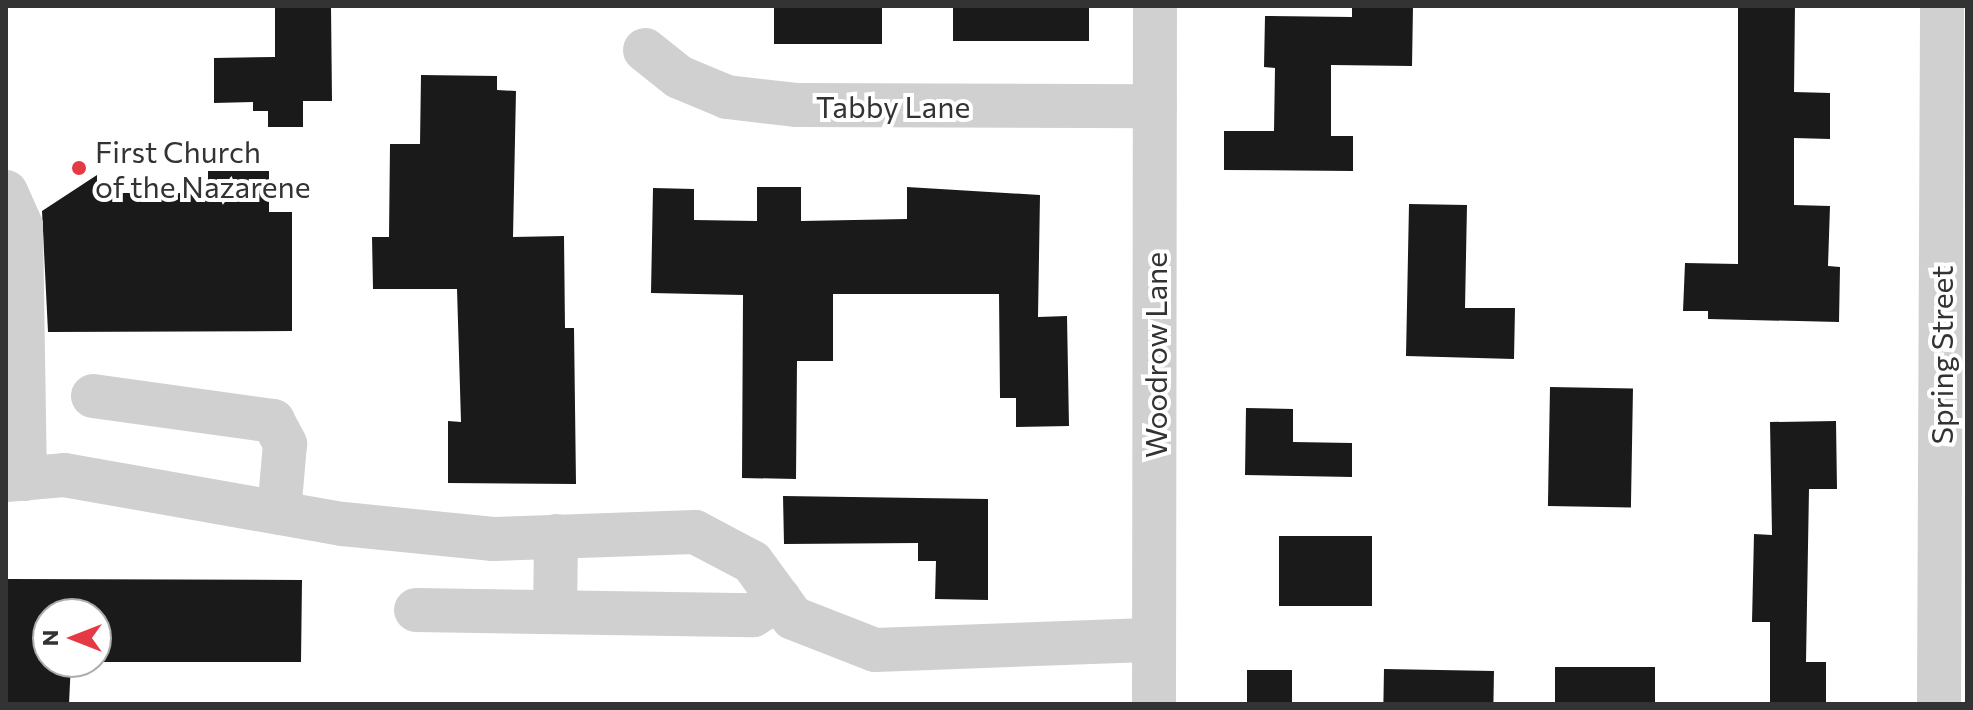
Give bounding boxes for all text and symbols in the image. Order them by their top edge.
street label: Tabby Lane [816,88,970,124]
place label: First Church of the Nazarene [95,133,311,204]
marker: First Church of the Nazarene [70,159,88,177]
street label: Woodrow Lane [1137,252,1173,458]
street label: Spring Street [1923,265,1959,445]
north arrow [32,598,112,678]
text: N [36,630,63,646]

